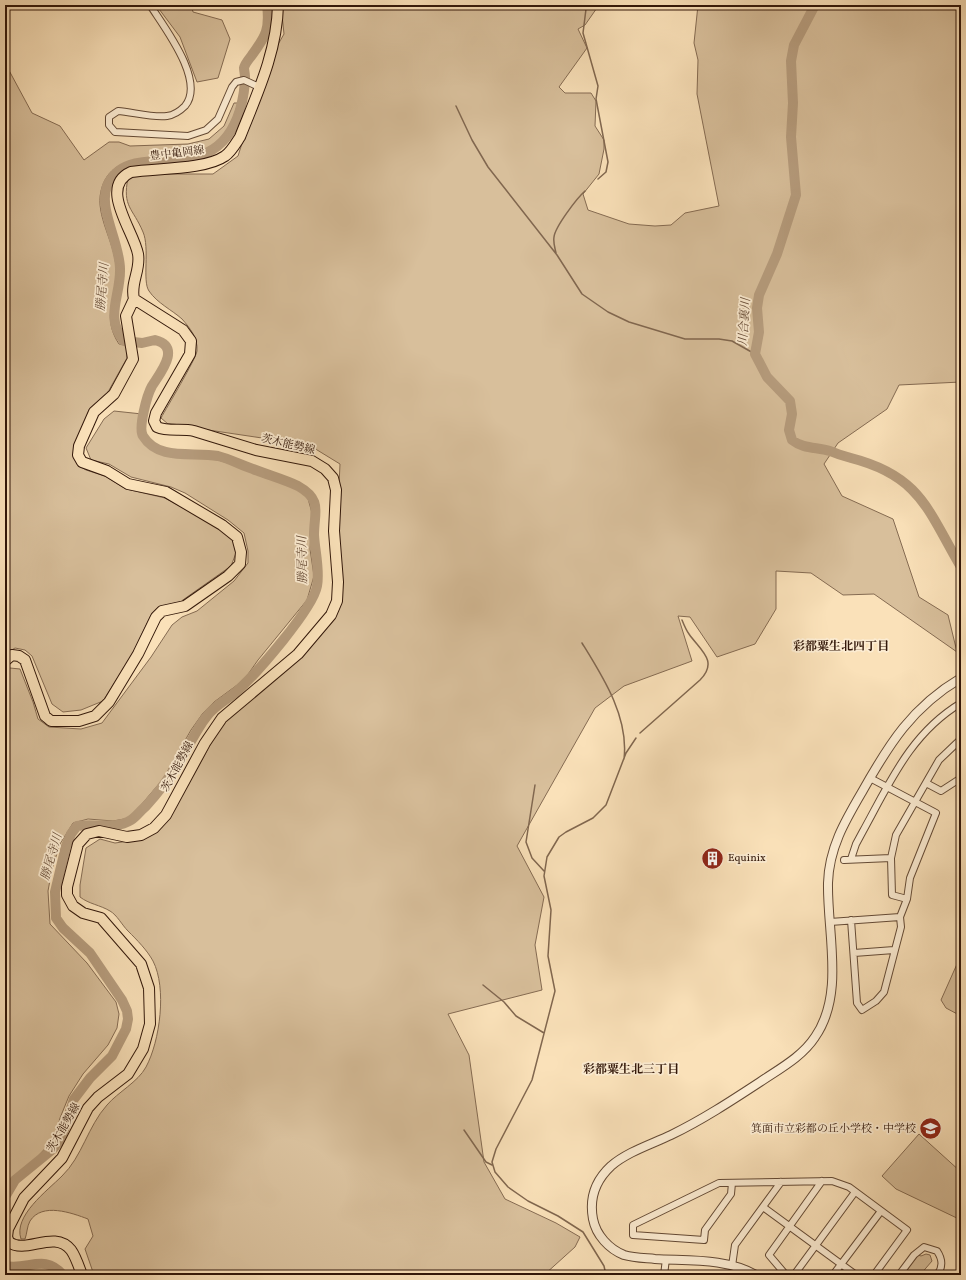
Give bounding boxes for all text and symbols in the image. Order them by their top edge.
street label: 豊中亀岡線 [149,143,205,165]
water label: 勝尾寺川 [93,260,113,312]
water label: 川合裏川 [735,296,755,347]
street label: 茨木能勢線 [260,432,316,458]
water label: 勝尾寺川 [295,534,311,584]
district label: 彩都粟生北四丁目 [793,639,889,655]
street label: 茨木能勢線 [158,739,198,795]
water label: 勝尾寺川 [38,830,67,882]
building icon: Equinix [699,845,725,871]
place label: Equinix [728,851,766,866]
district label: 彩都粟生北三丁目 [583,1062,679,1078]
street label: 茨木能勢線 [44,1100,84,1156]
school or university icon: 箕面市立彩都の丘小学校・中学校 [918,1116,944,1142]
place label: 箕面市立彩都の丘小学校・中学校 [751,1122,916,1137]

